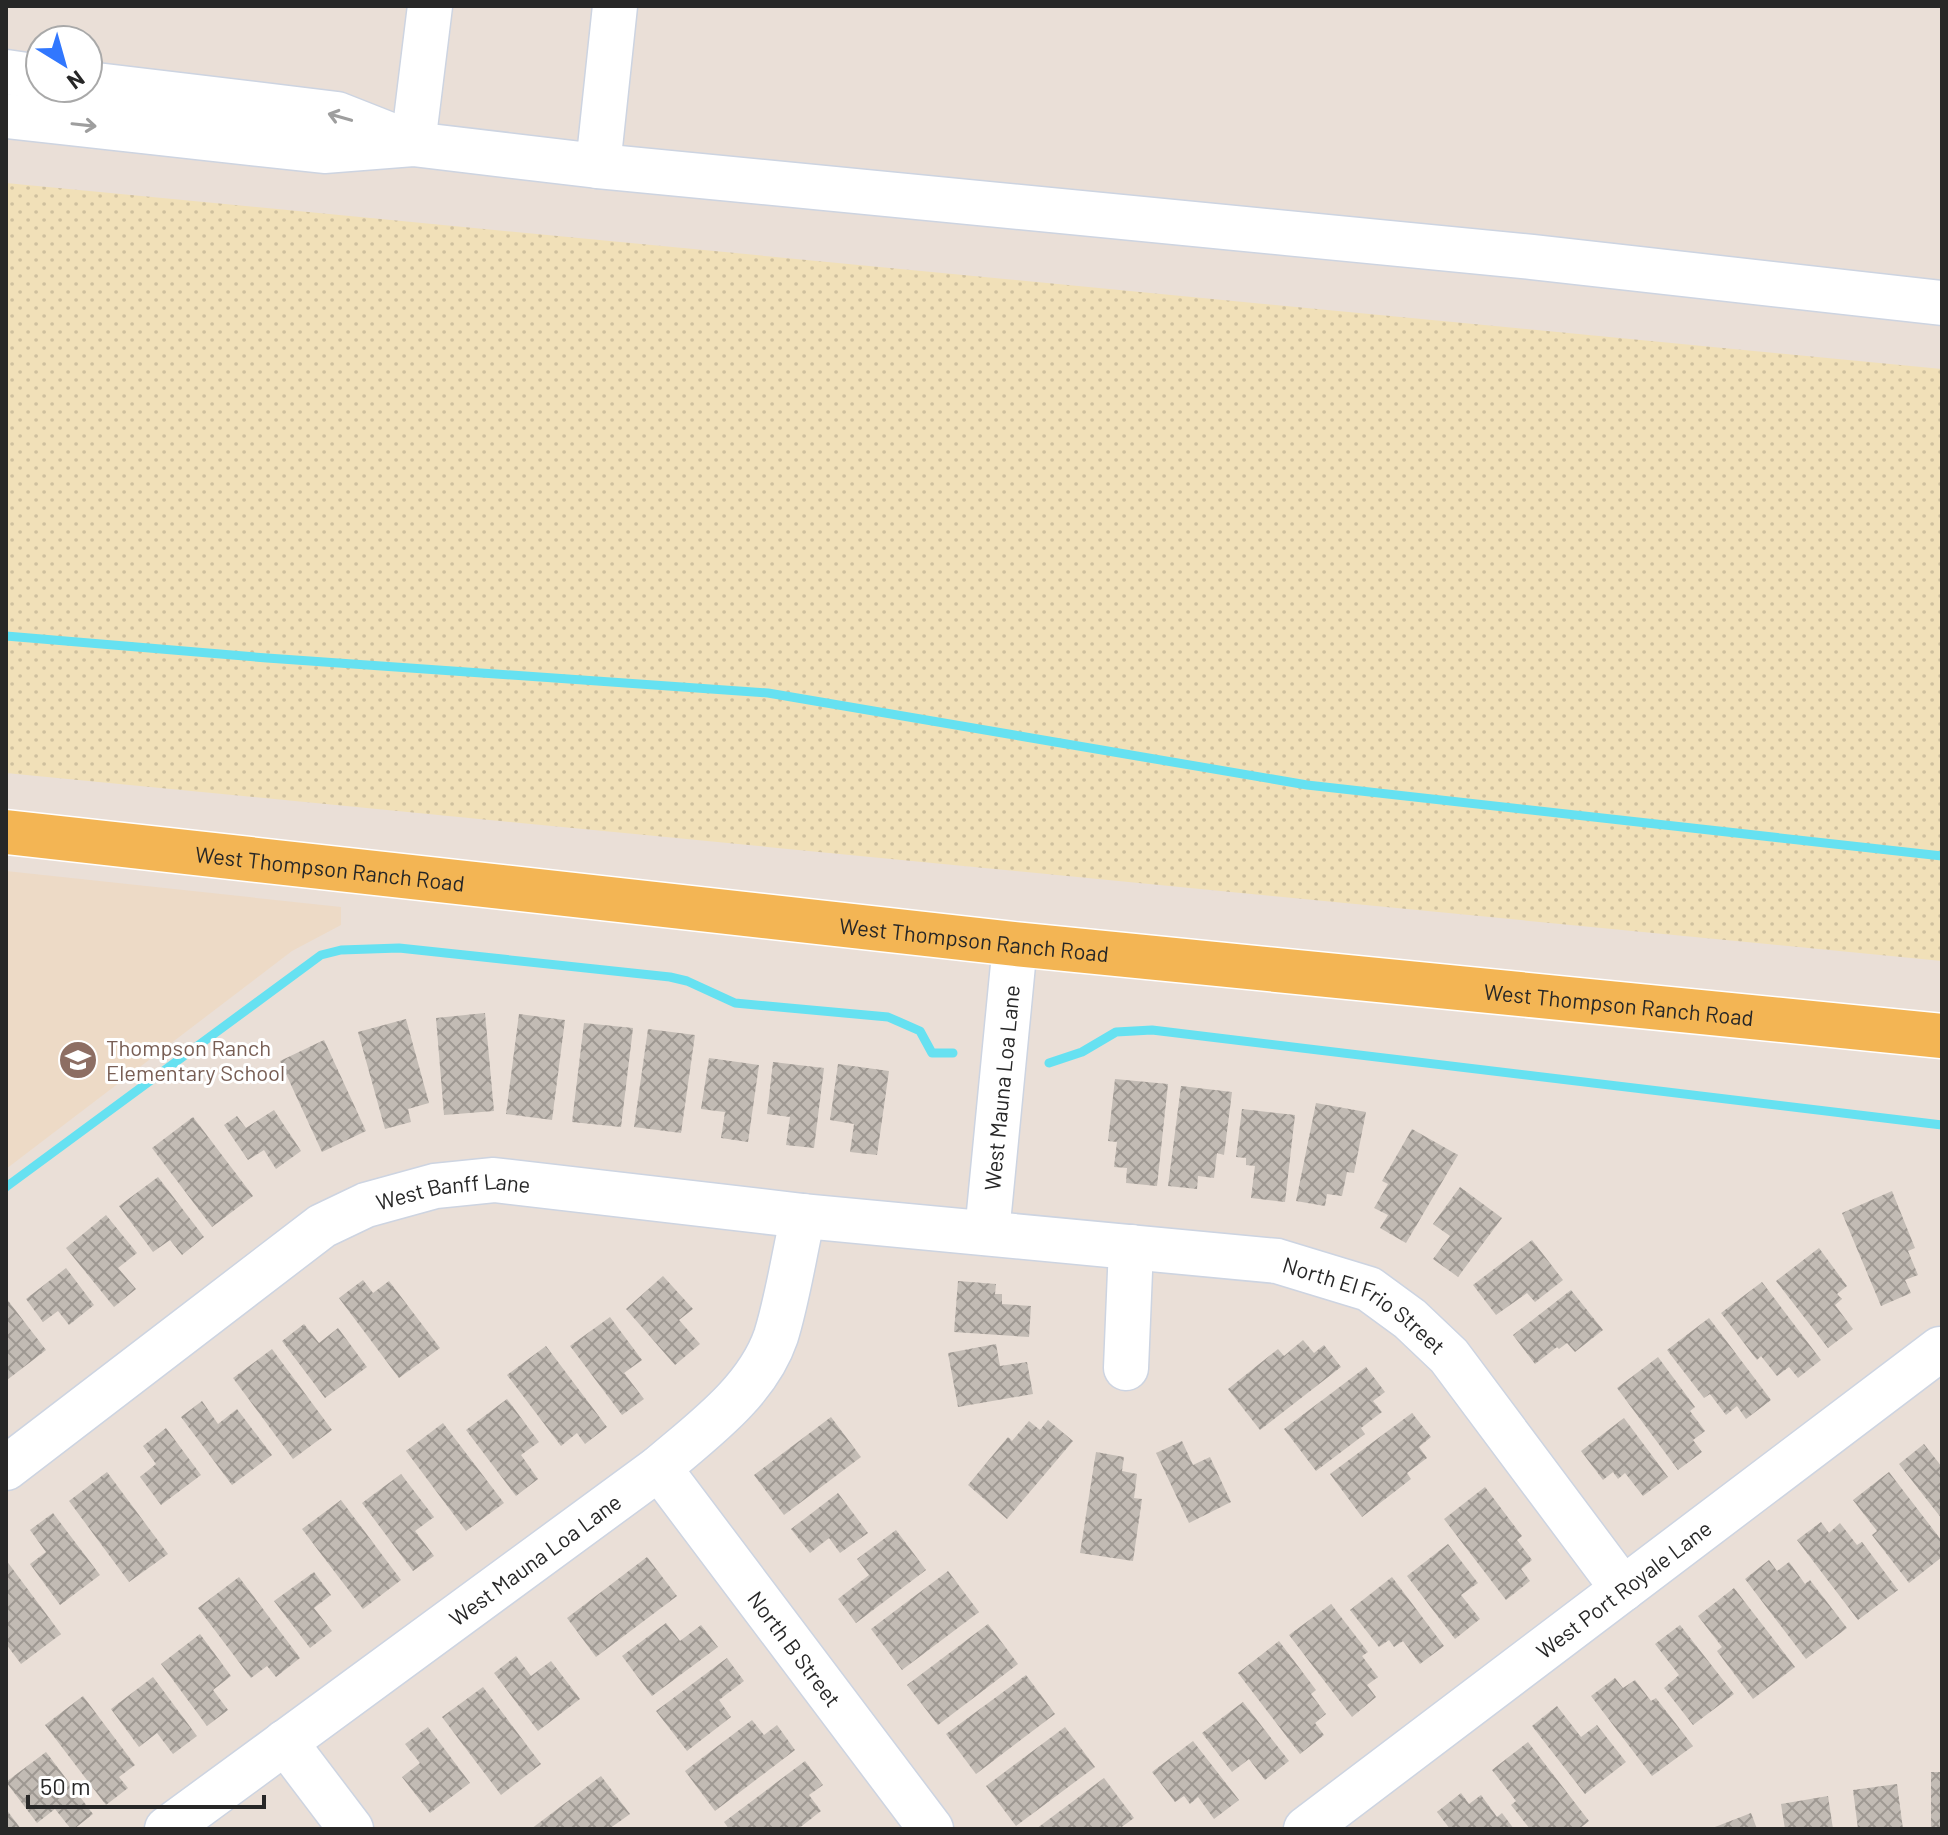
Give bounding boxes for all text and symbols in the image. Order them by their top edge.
north arrow [24,24,104,104]
text: N [63,66,90,96]
one-way arrow [327,108,353,123]
one-way arrow [70,117,96,132]
street label: West Thompson Ranch Road [194,840,466,896]
street label: West Thompson Ranch Road [838,912,1110,966]
street label: West Thompson Ranch Road [1483,978,1755,1030]
street label: West Mauna Loa Lane [978,984,1024,1192]
place label: Thompson Ranch Elementary School [106,1034,285,1085]
school or university icon: Thompson Ranch Elementary School [57,1039,99,1081]
street label: West Banff Lane [373,1167,532,1215]
street label: North El Frio Street [1280,1251,1451,1359]
street label: West Mauna Loa Lane [444,1488,626,1631]
street label: West Port Royale Lane [1531,1514,1716,1663]
street label: North B Street [743,1586,847,1711]
scale bar [28,1759,264,1809]
text: 50 m [40,1771,91,1800]

